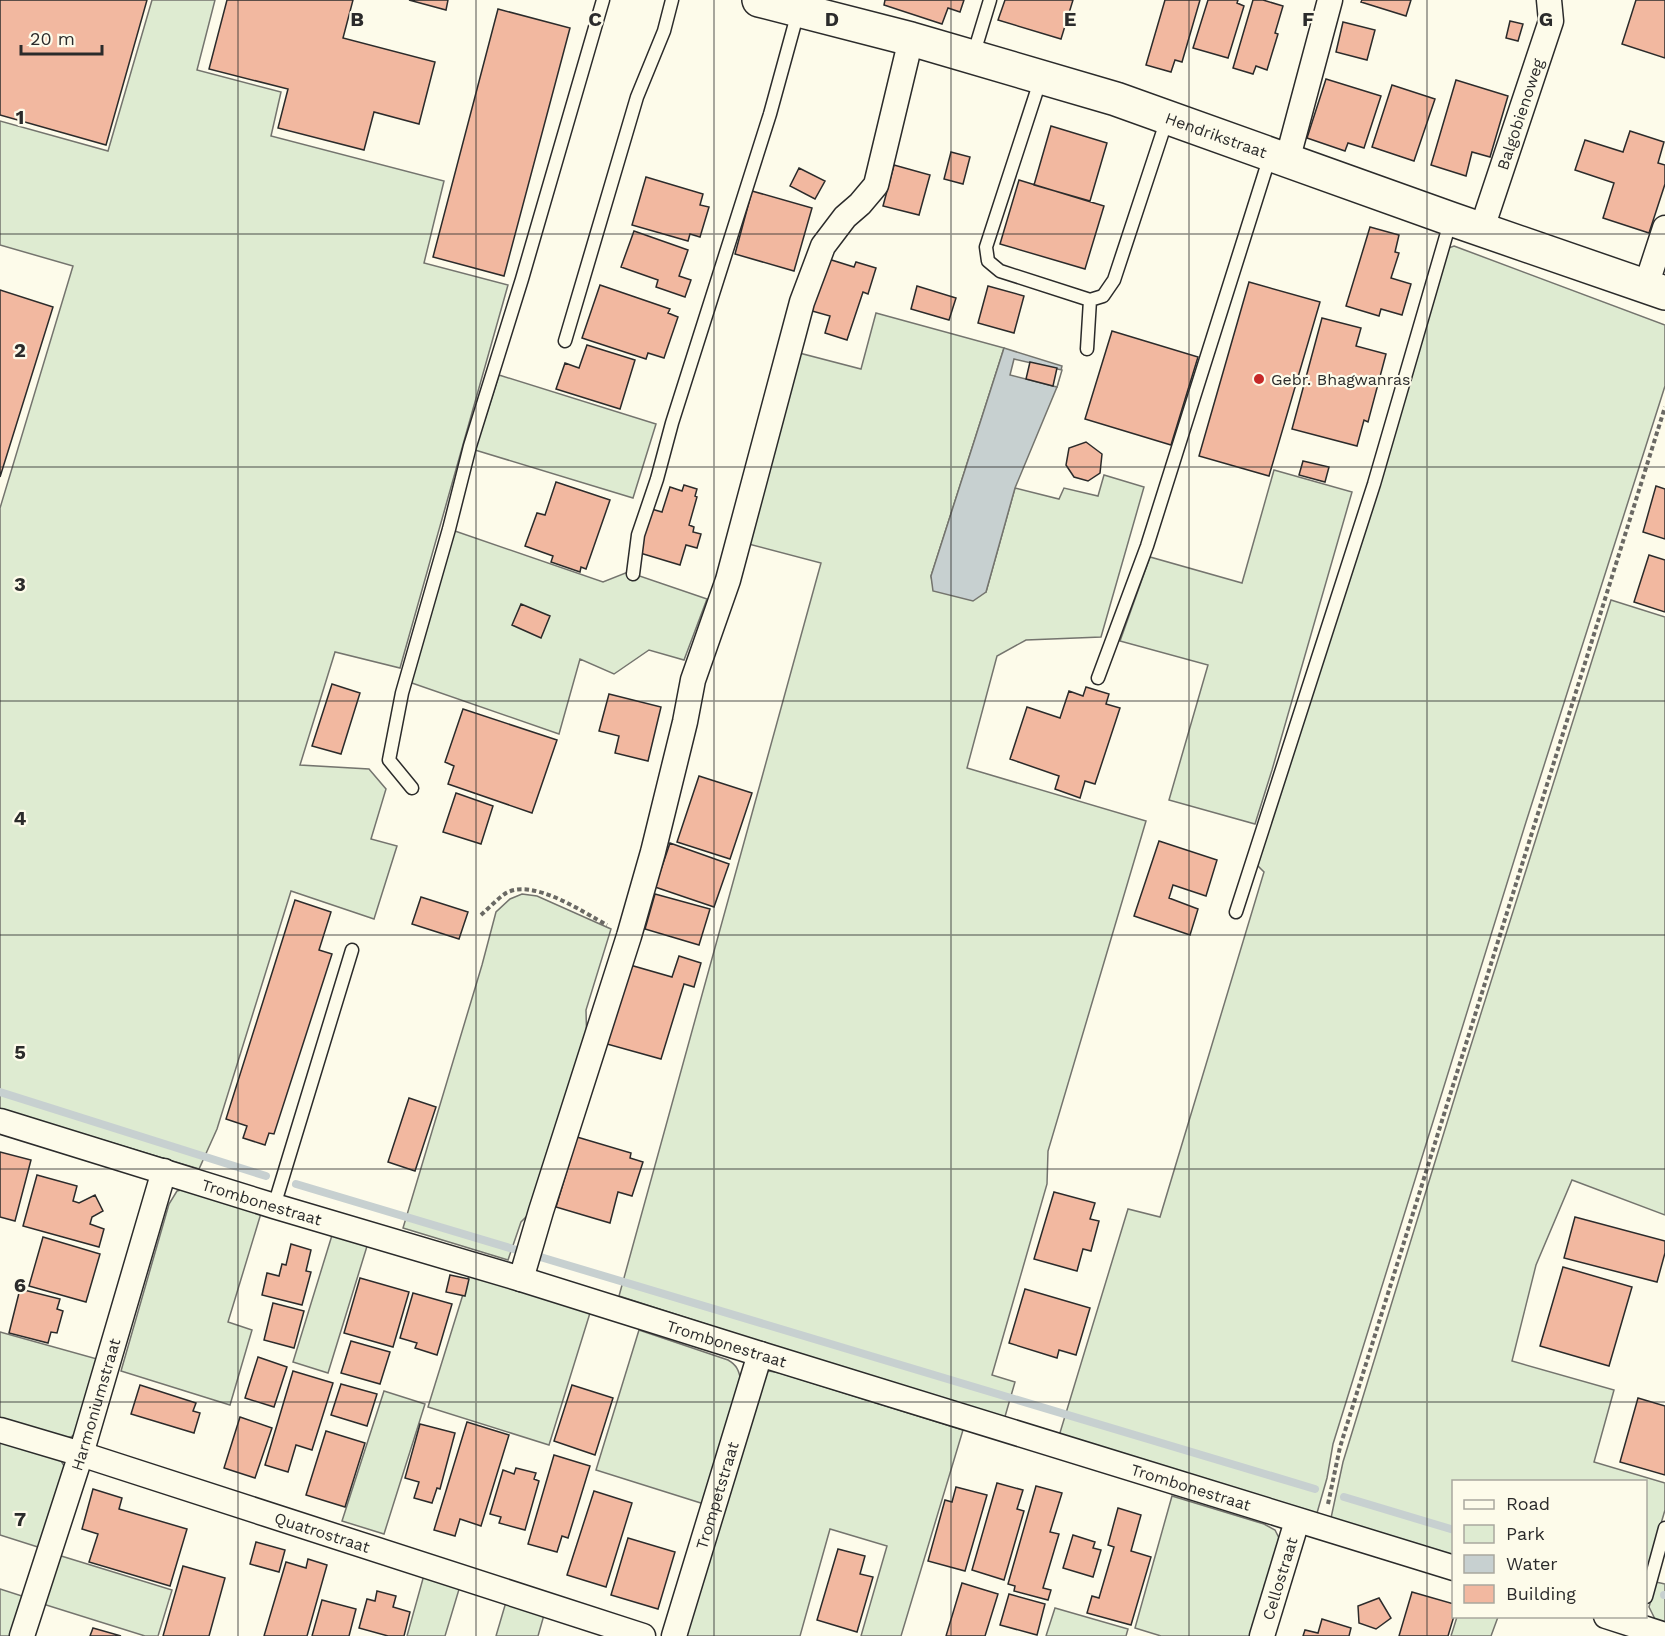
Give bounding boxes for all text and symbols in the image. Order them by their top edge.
text: B [350,7,364,31]
text: C [588,7,602,31]
text: D [825,7,839,31]
text: E [1064,7,1076,31]
text: F [1302,7,1314,31]
text: G [1539,7,1553,31]
scale bar [21,18,102,56]
text: 20 m [30,28,75,49]
street label: Balgobienoweg [1493,56,1547,172]
text: 1 [16,105,24,129]
street label: Hendrikstraat [1163,108,1270,162]
text: 2 [14,338,26,362]
place label: Gebr. Bhagwanras [1271,370,1411,389]
marker: Gebr. Bhagwanras [1252,372,1266,386]
text: 3 [14,572,26,596]
text: 4 [14,806,27,830]
text: 5 [14,1040,26,1064]
street label: Trombonestraat [199,1175,324,1229]
text: 6 [14,1273,26,1297]
street label: Trombonestraat [664,1316,789,1371]
street label: Harmoniumstraat [67,1336,124,1473]
street label: Trompetstraat [692,1439,742,1551]
street label: Trombonestraat [1129,1459,1254,1514]
legend [1452,1480,1647,1618]
text: Road [1506,1493,1550,1514]
text: 7 [14,1507,26,1531]
street label: Quatrostraat [272,1508,373,1557]
text: Park [1506,1523,1545,1544]
street label: Cellostraat [1258,1535,1301,1622]
text: Water [1506,1553,1558,1574]
text: Building [1506,1583,1576,1604]

